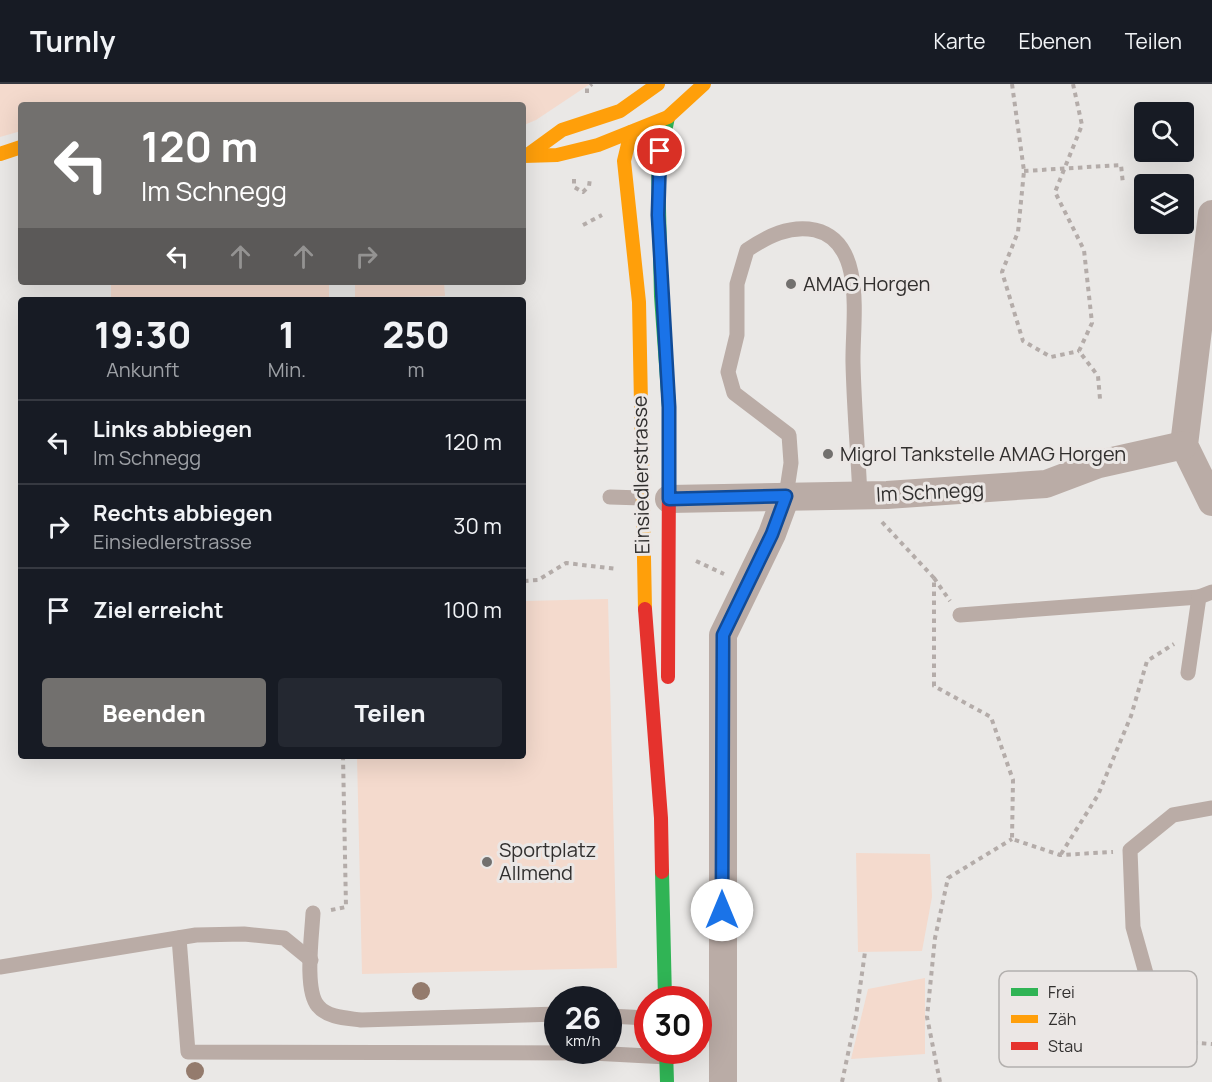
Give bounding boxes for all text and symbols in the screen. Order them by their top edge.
text: Turnly [30,22,115,60]
text: Karte [933,27,985,55]
text: Ebenen [1018,27,1092,55]
text: Teilen [1125,27,1182,55]
map controls [1134,102,1194,234]
button: search [1134,102,1194,162]
text: 120 m [141,117,258,175]
pin [634,125,685,176]
icon: left [42,126,120,204]
icon: arrive [643,134,676,167]
text: Im Schnegg [141,172,287,209]
button: layers [1134,174,1194,234]
icon: left [161,240,194,273]
icon: ahead [224,240,257,273]
icon: ahead [287,240,320,273]
icon: right [350,240,383,273]
place label: AMAG Horgen [803,270,930,297]
marker: AMAG Horgen [784,277,798,291]
text: 19:30 [94,310,191,359]
text: 1 [279,310,295,359]
text: 250 [382,310,450,359]
text: Ankunft [106,356,180,383]
text: Min. [268,356,306,383]
text: m [408,356,425,383]
street label: Einsiedlerstrasse [626,395,655,555]
text: Links abbiegen [93,414,252,444]
icon: left [42,426,75,459]
text: 120 m [444,427,502,457]
place label: Migrol Tankstelle AMAG Horgen [840,440,1126,467]
text: Im Schnegg [93,444,201,471]
marker: Migrol Tankstelle AMAG Horgen [821,447,835,461]
street label: Im Schnegg [875,475,985,508]
text: Rechts abbiegen [93,498,272,528]
icon: right [42,510,75,543]
text: 30 m [453,511,502,541]
text: Einsiedlerstrasse [93,528,252,555]
icon: arrive [42,594,75,627]
text: Ziel erreicht [93,595,224,625]
text: 100 m [444,595,502,625]
button: Beenden [42,678,266,747]
button: Teilen [278,678,502,747]
place label: Sportplatz Allmend [499,836,596,886]
marker: Sportplatz Allmend [480,855,494,869]
position arrow [690,878,754,942]
legend [999,971,1197,1067]
text: Frei [1048,981,1075,1003]
speed limit sign: 30 [634,986,712,1064]
text: 26 [565,997,601,1038]
text: Zäh [1048,1008,1076,1030]
text: km/h [566,1030,600,1051]
text: Stau [1048,1035,1083,1057]

